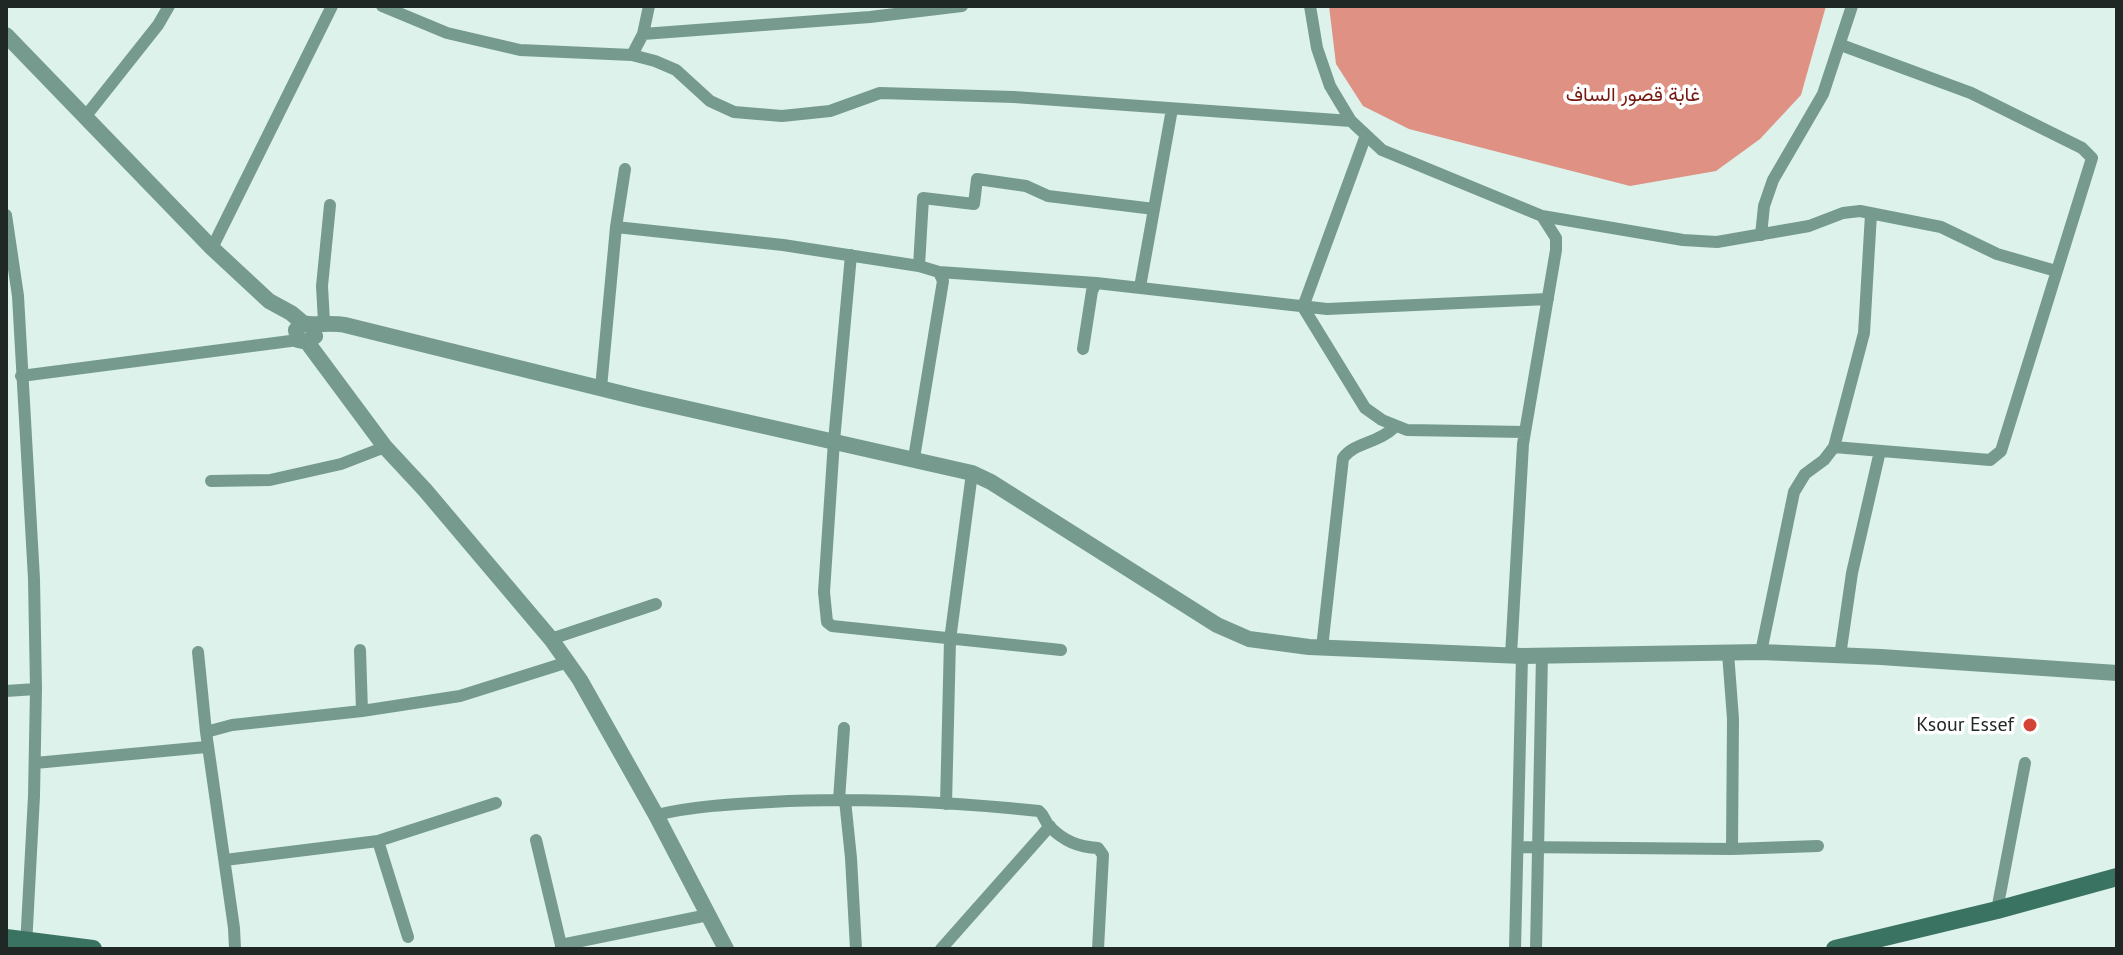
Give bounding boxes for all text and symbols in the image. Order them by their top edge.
park label: غابة قصور الساف [1566,83,1700,107]
place label: Ksour Essef [1916,713,2014,737]
marker: Ksour Essef [2021,716,2039,734]

